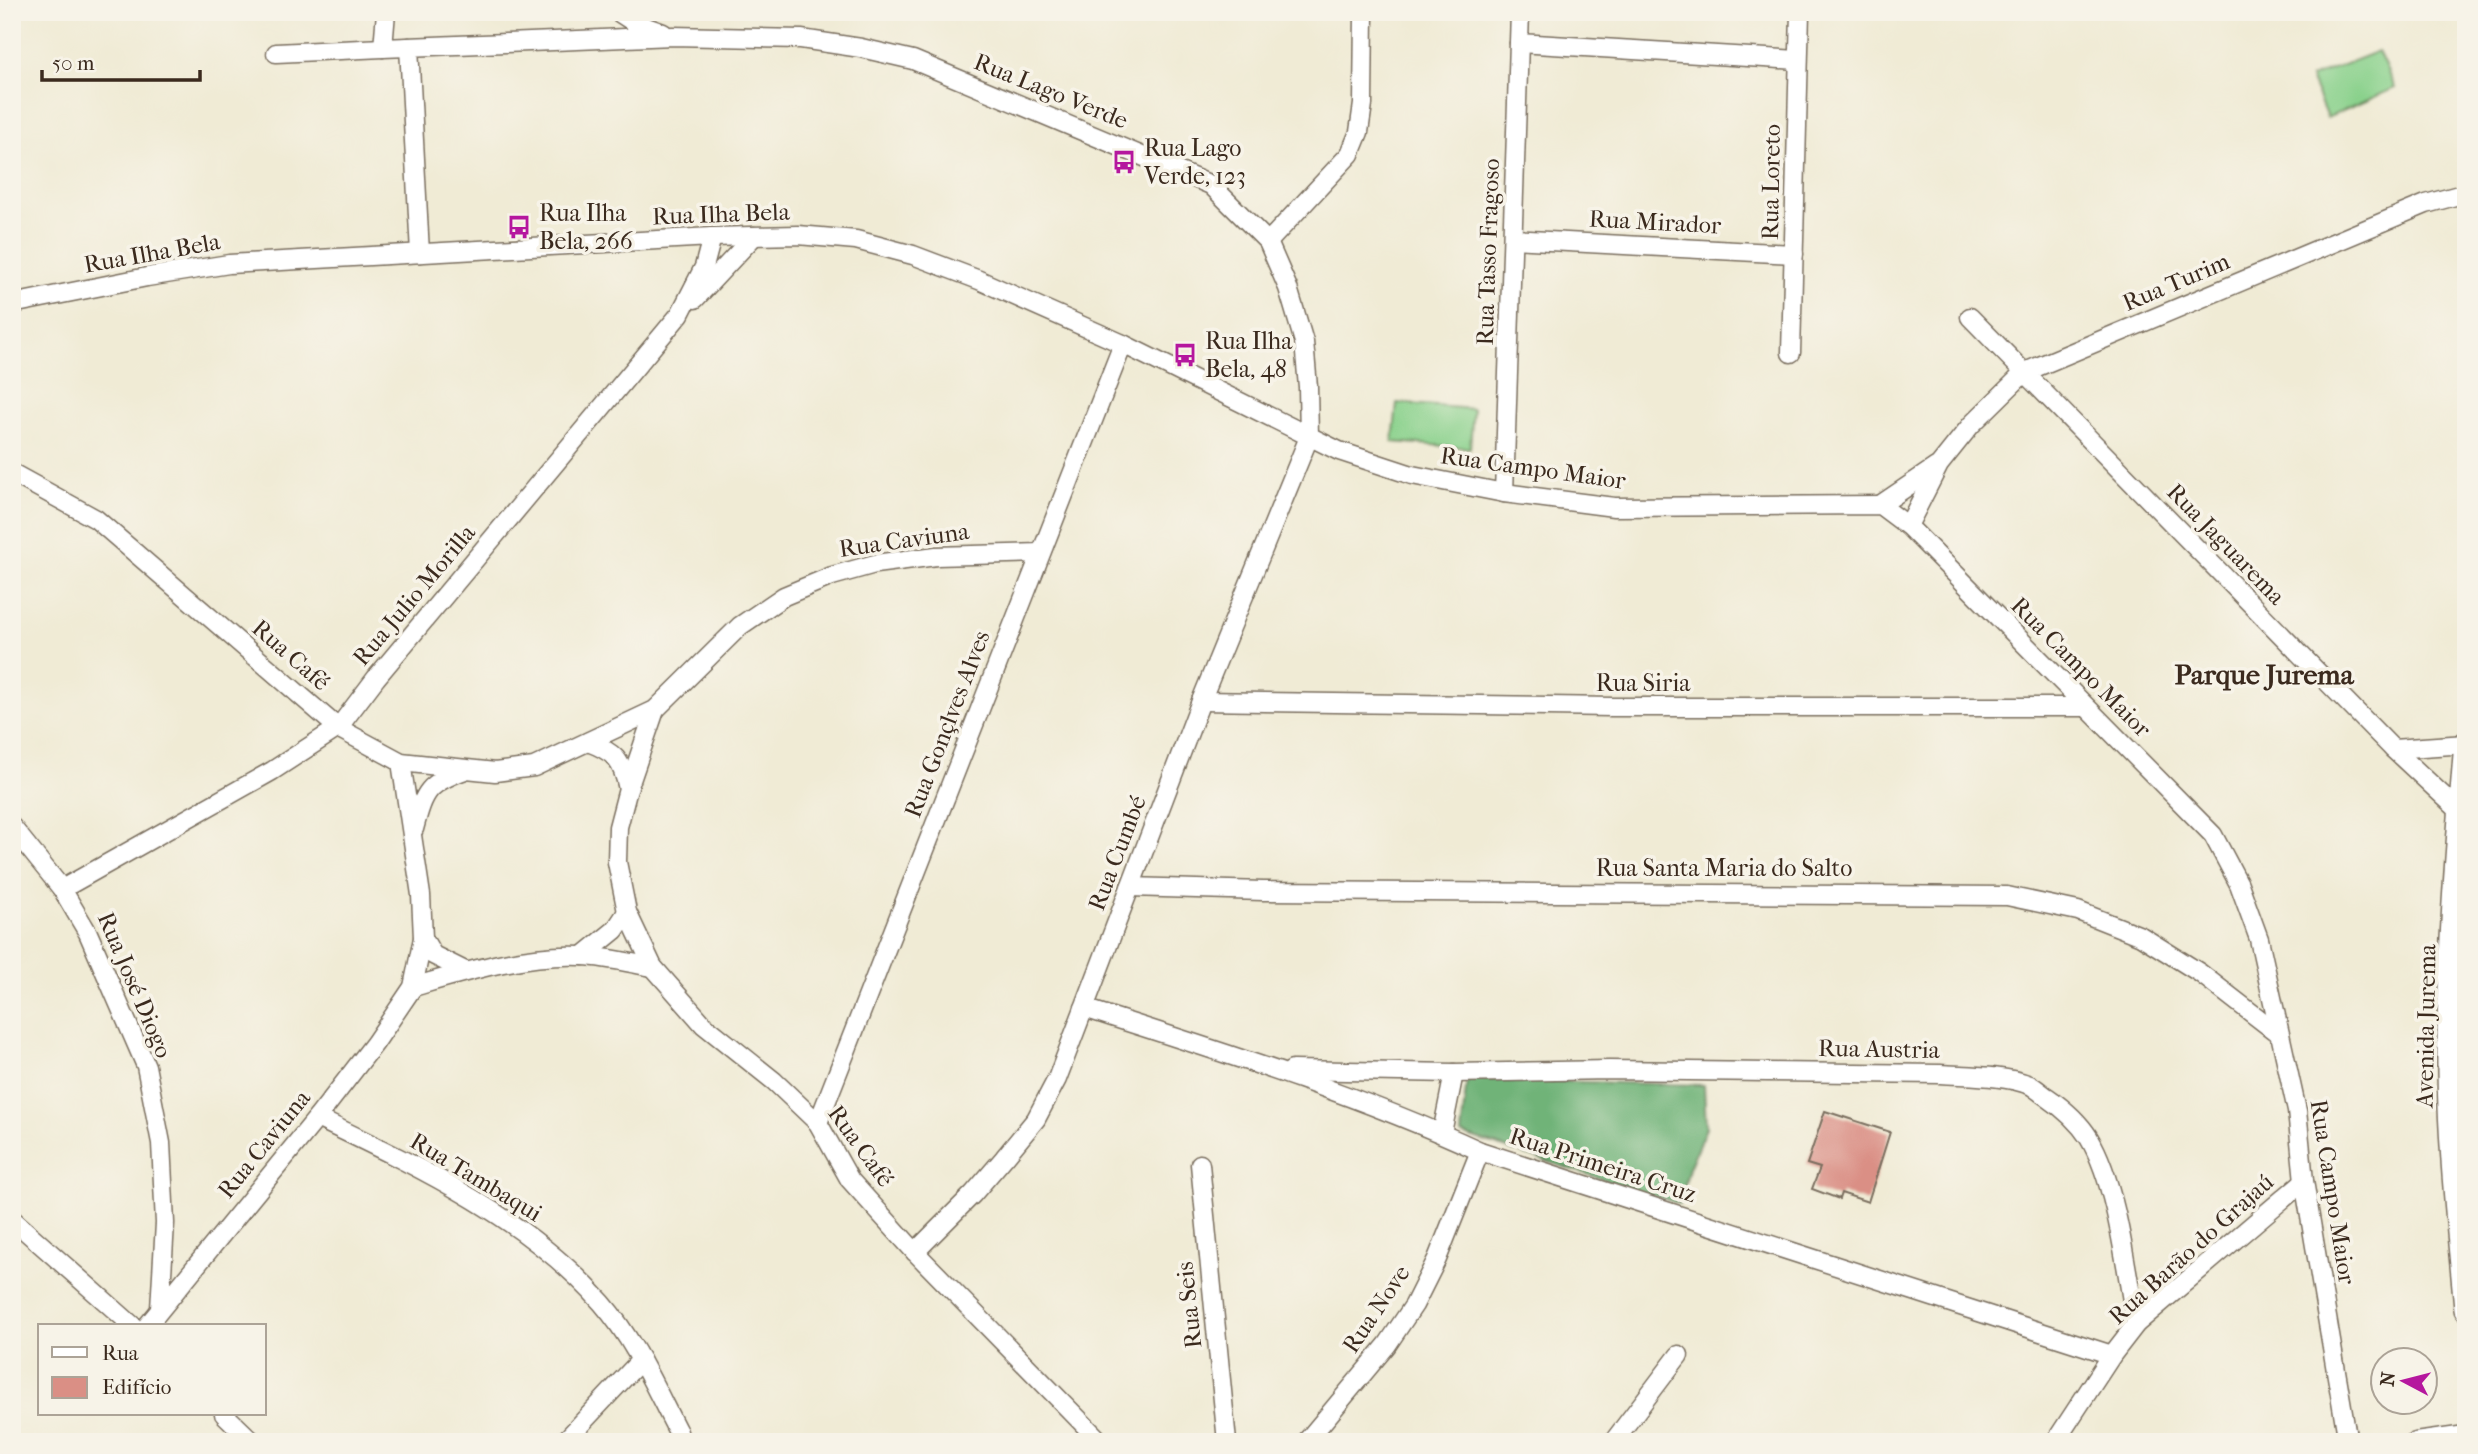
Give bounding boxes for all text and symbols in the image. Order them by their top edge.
scale bar [42,38,200,82]
street label: Rua Lago Verde [970,47,1132,135]
text: 50 m [52,51,95,75]
street label: Rua Loreto [1756,124,1786,240]
place label: Rua Lago Verde, 123 [1143,134,1246,190]
bus stop icon: Rua Lago Verde, 123 [1110,148,1138,176]
street label: Rua Tasso Fragoso [1471,158,1505,346]
street label: Rua Ilha Bela [652,198,791,230]
place label: Rua Ilha Bela, 266 [539,199,634,255]
street label: Rua Mirador [1588,205,1723,239]
bus stop icon: Rua Ilha Bela, 266 [505,213,533,241]
street label: Rua Ilha Bela [82,227,223,279]
street label: Rua Turim [2118,247,2234,317]
place label: Rua Ilha Bela, 48 [1205,327,1293,383]
bus stop icon: Rua Ilha Bela, 48 [1171,341,1199,369]
street label: Rua Campo Maior [1439,441,1628,495]
street label: Rua Jaguarema [2161,478,2291,611]
street label: Rua Caviuna [837,517,972,563]
street label: Rua Julio Morilla [347,518,482,671]
street label: Rua Campo Maior [2005,591,2157,743]
street label: Rua Café [247,614,336,696]
street label: Rua Gonçlves Alves [898,626,997,822]
district label: Parque Jurema [2174,658,2355,691]
street label: Rua Siria [1596,669,1691,697]
street label: Rua Cumbé [1082,791,1152,914]
street label: Rua Santa Maria do Salto [1596,854,1852,882]
street label: Rua José Diogo [92,908,178,1062]
street label: Avenida Jurema [2411,943,2441,1109]
street label: Rua Austria [1818,1034,1941,1064]
street label: Rua Caviuna [212,1084,317,1204]
street label: Rua Campo Maior [2305,1098,2362,1287]
street label: Rua Café [822,1100,900,1192]
street label: Rua Primeira Cruz [1506,1122,1700,1208]
street label: Rua Tambaqui [405,1127,547,1227]
street label: Rua Barão do Grajaú [2103,1168,2279,1330]
street label: Rua Seis [1171,1260,1207,1350]
street label: Rua Nove [1336,1260,1416,1358]
legend [38,1324,266,1416]
text: Rua [102,1341,139,1365]
north arrow [2370,1346,2440,1416]
text: N [2376,1370,2400,1388]
text: Edifício [102,1375,171,1399]

